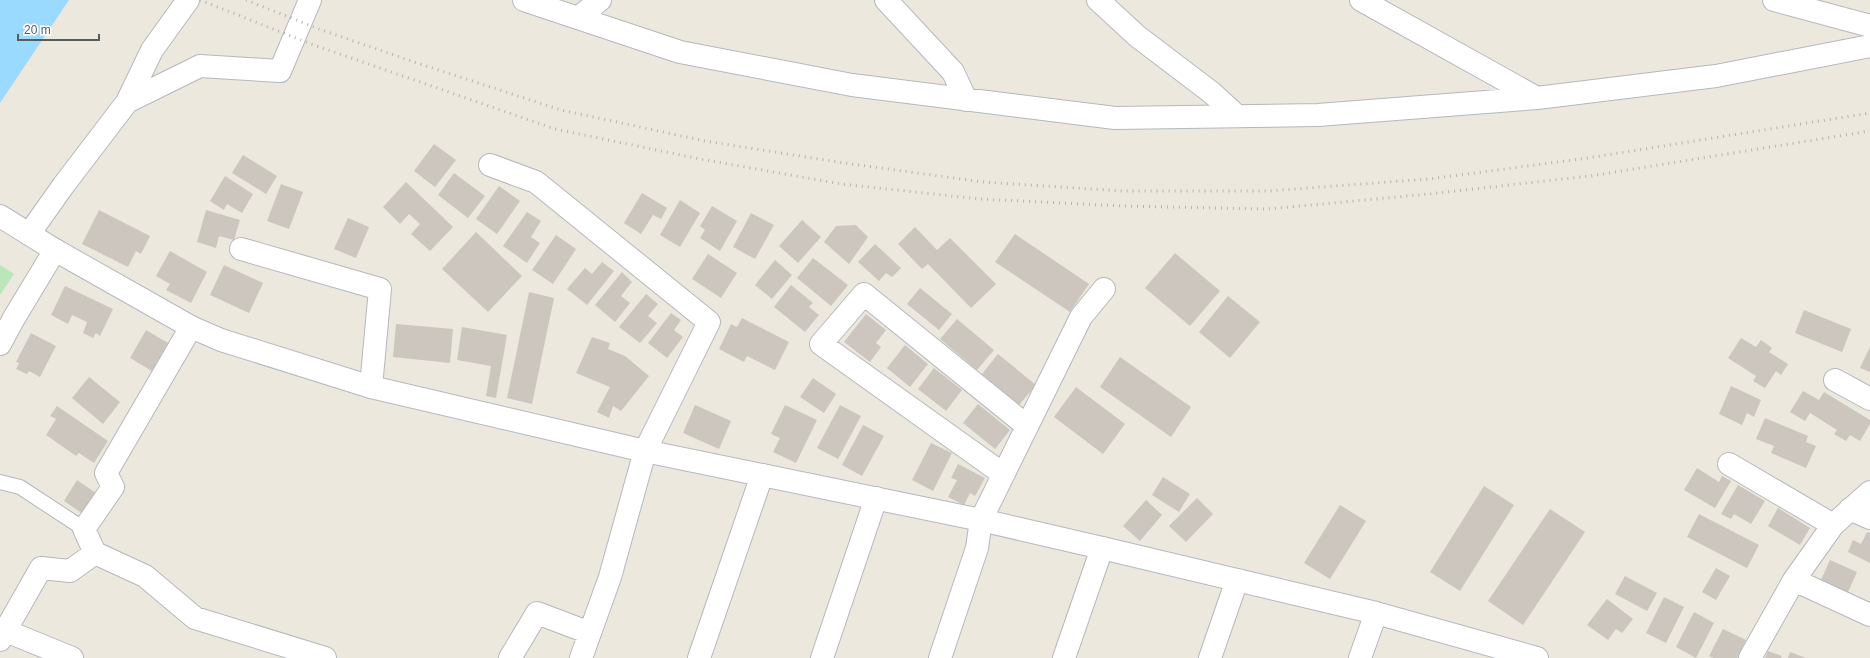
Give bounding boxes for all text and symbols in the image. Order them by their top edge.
scale bar [18,16,99,42]
text: 20 m [24,23,51,37]

